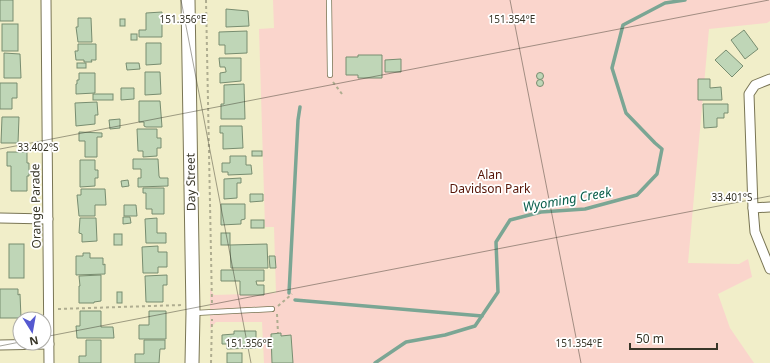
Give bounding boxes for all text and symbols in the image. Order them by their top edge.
text: 151.356°E [160,12,206,26]
text: 151.354°E [489,12,535,26]
text: 33.402°S [17,140,59,154]
street label: Day Street [181,152,200,211]
street label: Orange Parade [26,163,45,249]
park label: Alan Davidson Park [450,166,531,197]
water label: Wyoming Creek [521,182,613,216]
text: 33.401°S [711,190,753,204]
north arrow [12,311,52,351]
scale bar [630,325,717,351]
text: 50 m [636,330,664,347]
text: N [28,333,40,350]
text: 151.356°E [226,336,272,350]
text: 151.354°E [556,336,602,350]

